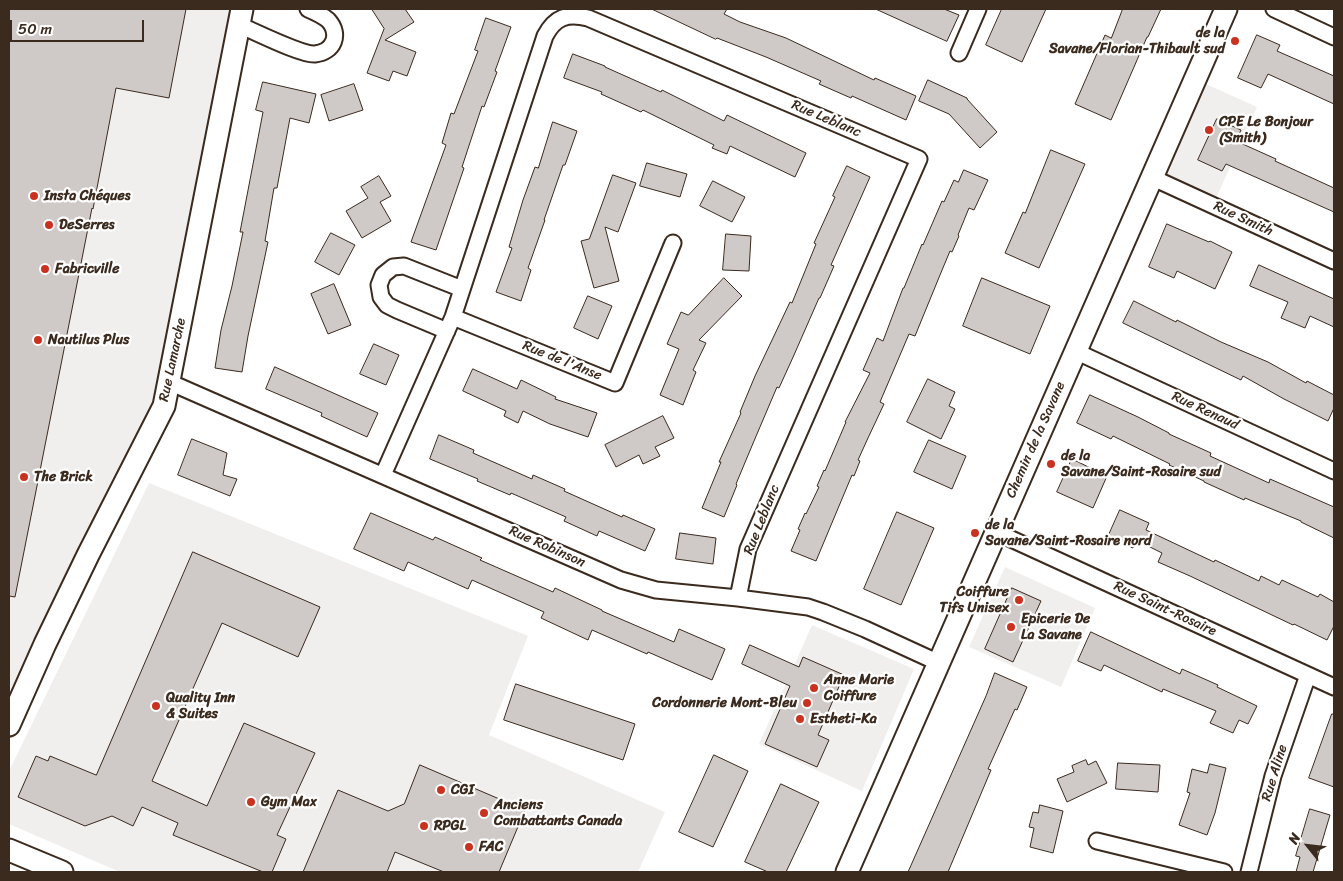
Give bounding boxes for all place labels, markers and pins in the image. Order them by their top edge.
place label: de la Savane/Florian-Thibault sud [1049,25,1225,58]
marker: de la Savane/Florian-Thibault sud [1229,35,1241,47]
place label: CPE Le Bonjour (Smith) [1219,114,1313,146]
marker: CPE Le Bonjour (Smith) [1203,124,1215,136]
place label: Insta Chéques [44,188,130,204]
marker: Insta Chéques [28,190,40,202]
place label: DeSerres [59,217,115,233]
marker: DeSerres [43,219,55,231]
place label: Fabricville [55,261,119,277]
marker: Fabricville [39,263,51,275]
place label: Nautilus Plus [48,332,130,348]
marker: Nautilus Plus [32,334,44,346]
place label: de la Savane/Saint-Rosaire sud [1061,448,1221,481]
marker: de la Savane/Saint-Rosaire sud [1045,458,1057,470]
place label: The Brick [34,469,93,485]
marker: The Brick [18,471,30,483]
place label: de la Savane/Saint-Rosaire nord [985,517,1151,550]
marker: de la Savane/Saint-Rosaire nord [969,527,981,539]
place label: Coiffure Tifs Unisex [940,584,1009,616]
marker: Coiffure Tifs Unisex [1013,594,1025,606]
place label: Epicerie De La Savane [1021,611,1090,644]
marker: Epicerie De La Savane [1005,621,1017,633]
place label: Anne Marie Coiffure [824,672,894,704]
marker: Anne Marie Coiffure [808,682,820,694]
place label: Quality Inn & Suites [166,690,235,722]
place label: Cordonnerie Mont-Bleu [652,695,797,711]
marker: Cordonnerie Mont-Bleu [801,697,813,709]
marker: Quality Inn & Suites [150,700,162,712]
place label: Estheti-Ka [810,711,877,727]
marker: Estheti-Ka [794,713,806,725]
place label: CGI [451,782,474,798]
marker: CGI [435,784,447,796]
place label: Gym Max [261,794,317,810]
marker: Gym Max [245,796,257,808]
place label: Anciens Combattants Canada [494,797,622,830]
marker: Anciens Combattants Canada [478,807,490,819]
place label: RPGL [434,818,466,834]
marker: RPGL [418,820,430,832]
place label: FAC [479,839,503,855]
marker: FAC [463,841,475,853]

